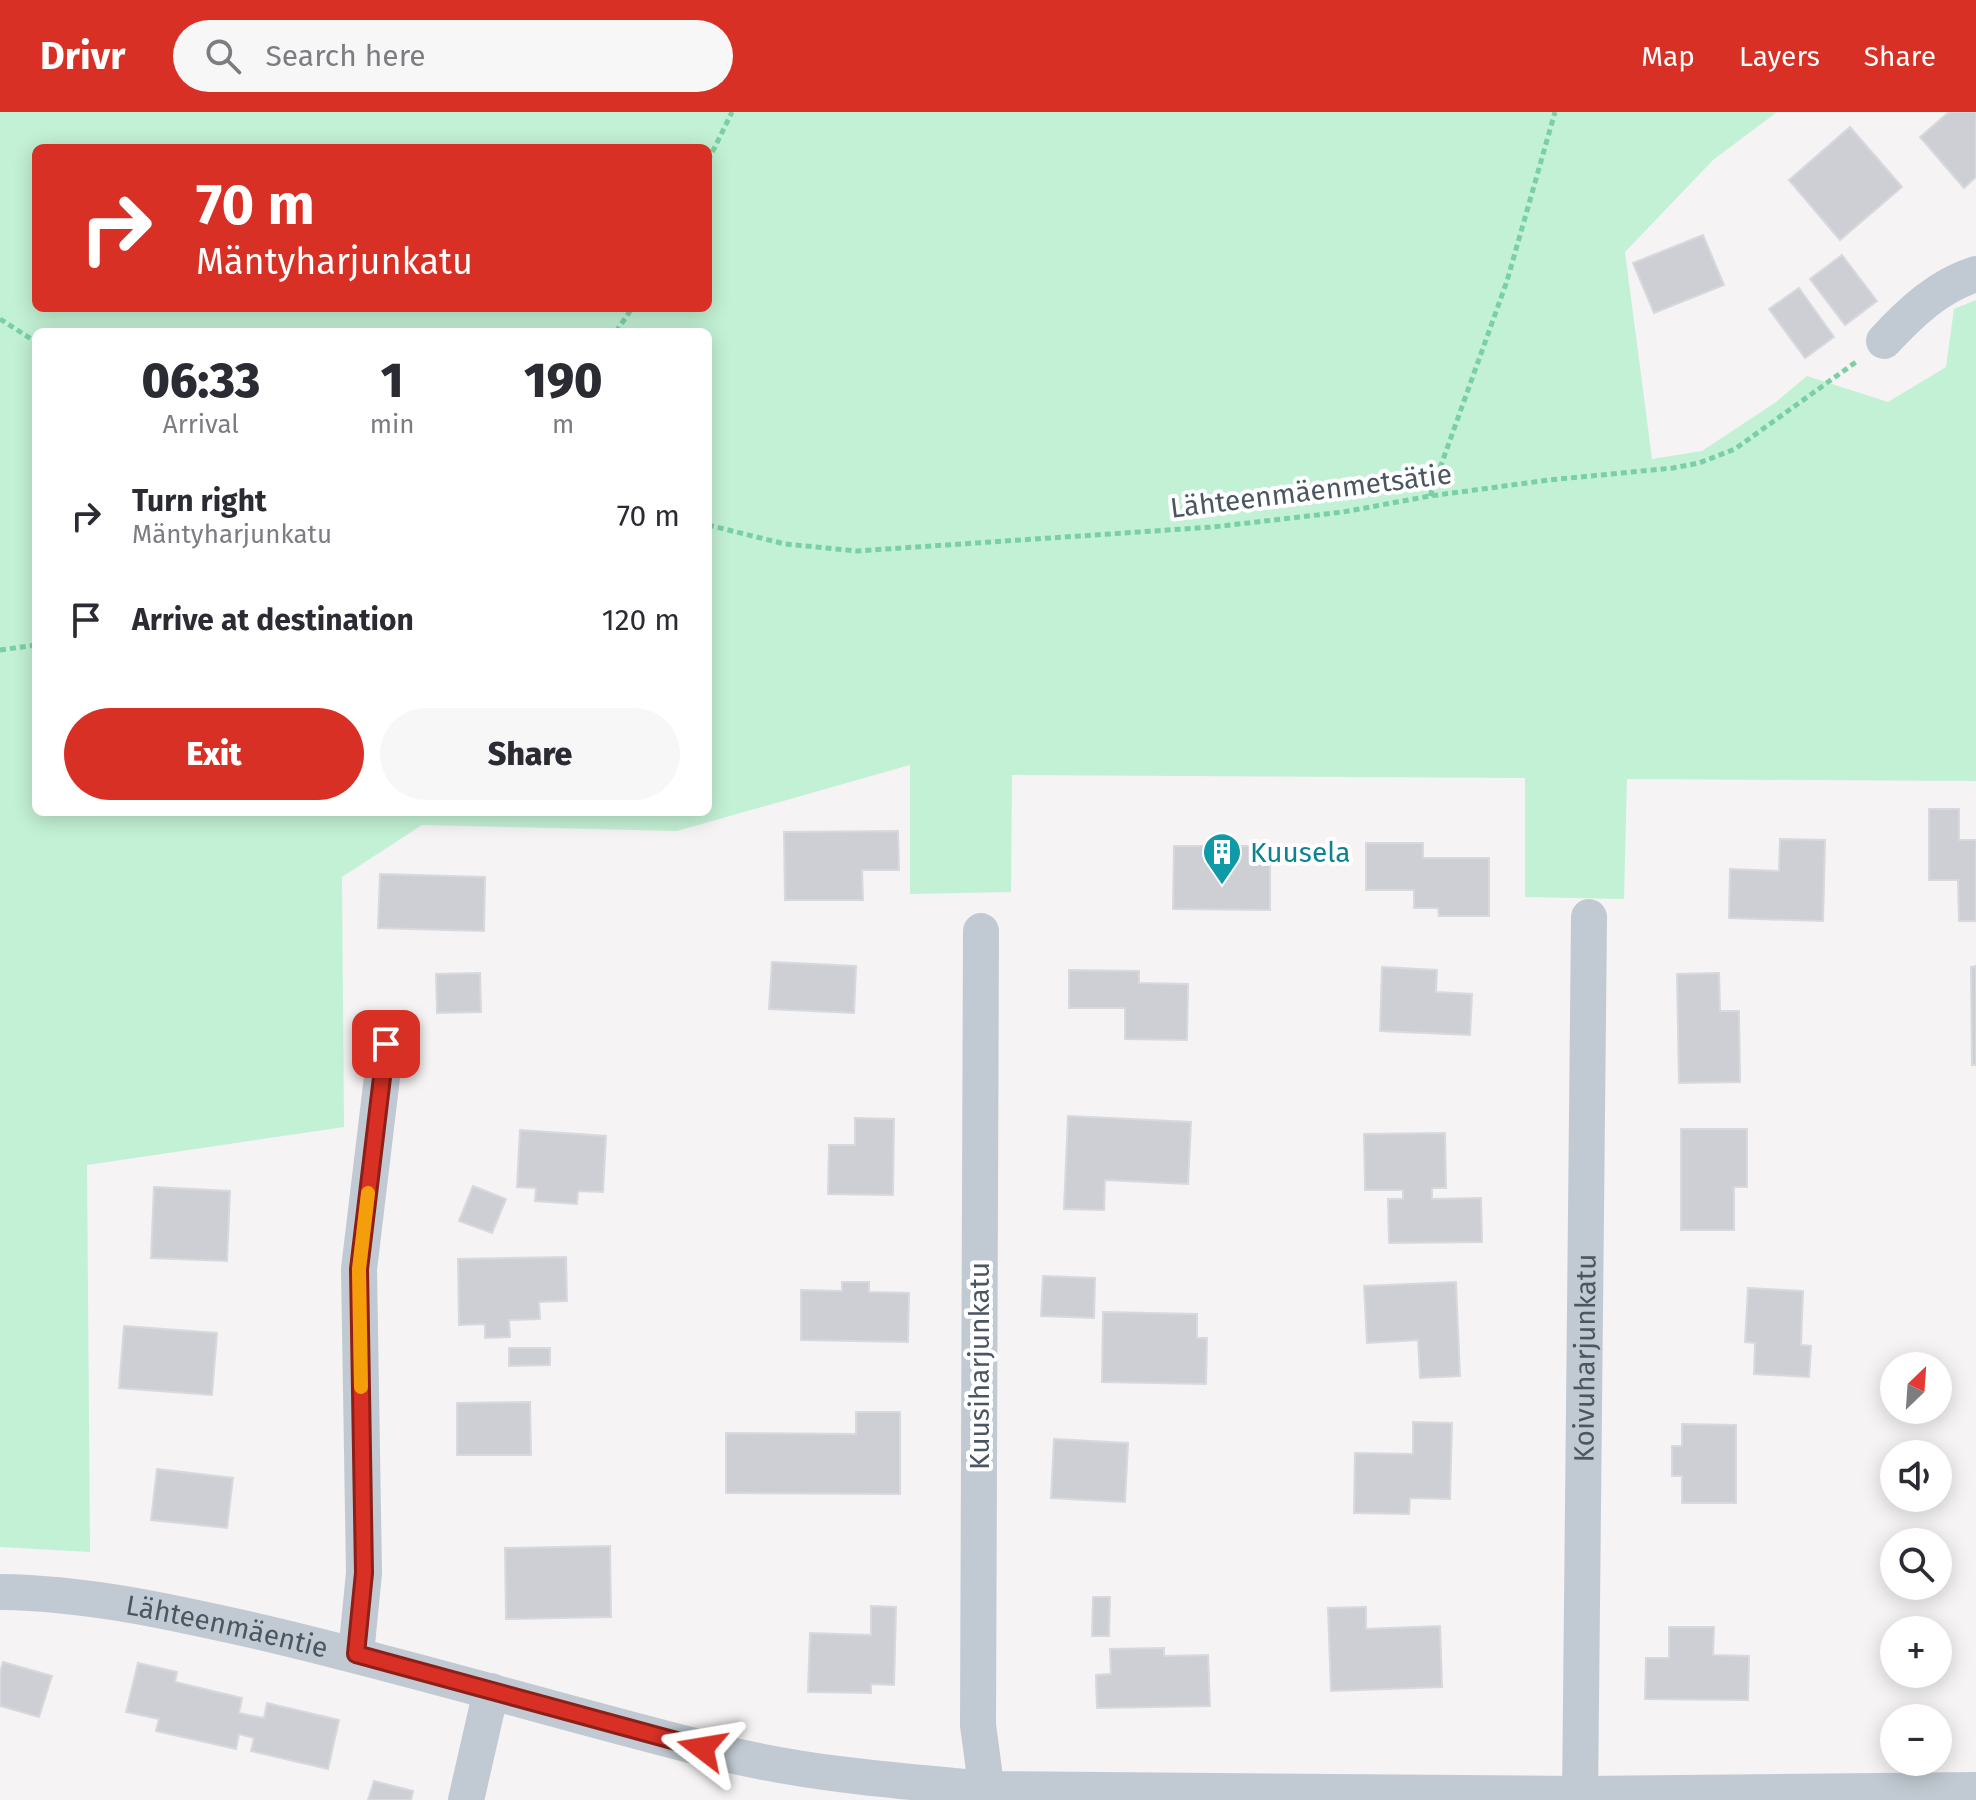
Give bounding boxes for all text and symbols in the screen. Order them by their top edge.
search box [173,20,733,92]
text: Drivr [40,33,125,79]
icon: search [201,34,245,78]
text: Search here [265,38,426,74]
text: Map [1641,40,1695,73]
text: Layers [1739,40,1820,73]
text: Share [1864,40,1936,73]
text: 70 m [196,172,315,239]
icon: right [64,176,168,280]
text: Mäntyharjunkatu [196,240,473,284]
text: 06:33 [141,352,260,410]
text: 1 [381,352,403,410]
text: 190 [524,352,603,410]
text: Arrival [163,409,239,440]
text: min [370,409,415,440]
text: m [552,409,574,440]
street label: Lähteenmäenmetsätie [1168,457,1454,525]
text: Turn right [132,483,267,519]
icon: right [64,494,108,538]
text: 70 m [617,498,680,534]
text: Mäntyharjunkatu [132,519,332,550]
icon: arrive [64,598,108,642]
text: Arrive at destination [132,602,414,638]
text: 120 m [602,602,680,638]
button: Exit [64,708,364,800]
button: Share [380,708,680,800]
building icon: Kuusela [1201,831,1243,886]
place label: Kuusela [1250,836,1350,869]
pin [352,1010,420,1078]
icon: arrive [364,1022,408,1066]
street label: Koivuharjunkatu [1567,1253,1602,1463]
street label: Kuusiharjunkatu [963,1262,996,1470]
north arrow [1880,1352,1952,1424]
map controls [1880,1352,1952,1776]
button: sound [1880,1440,1952,1512]
button: search [1880,1528,1952,1600]
street label: Lähteenmäentie [123,1588,332,1664]
button: + [1880,1616,1952,1688]
button: − [1880,1704,1952,1776]
position arrow [660,1706,744,1790]

